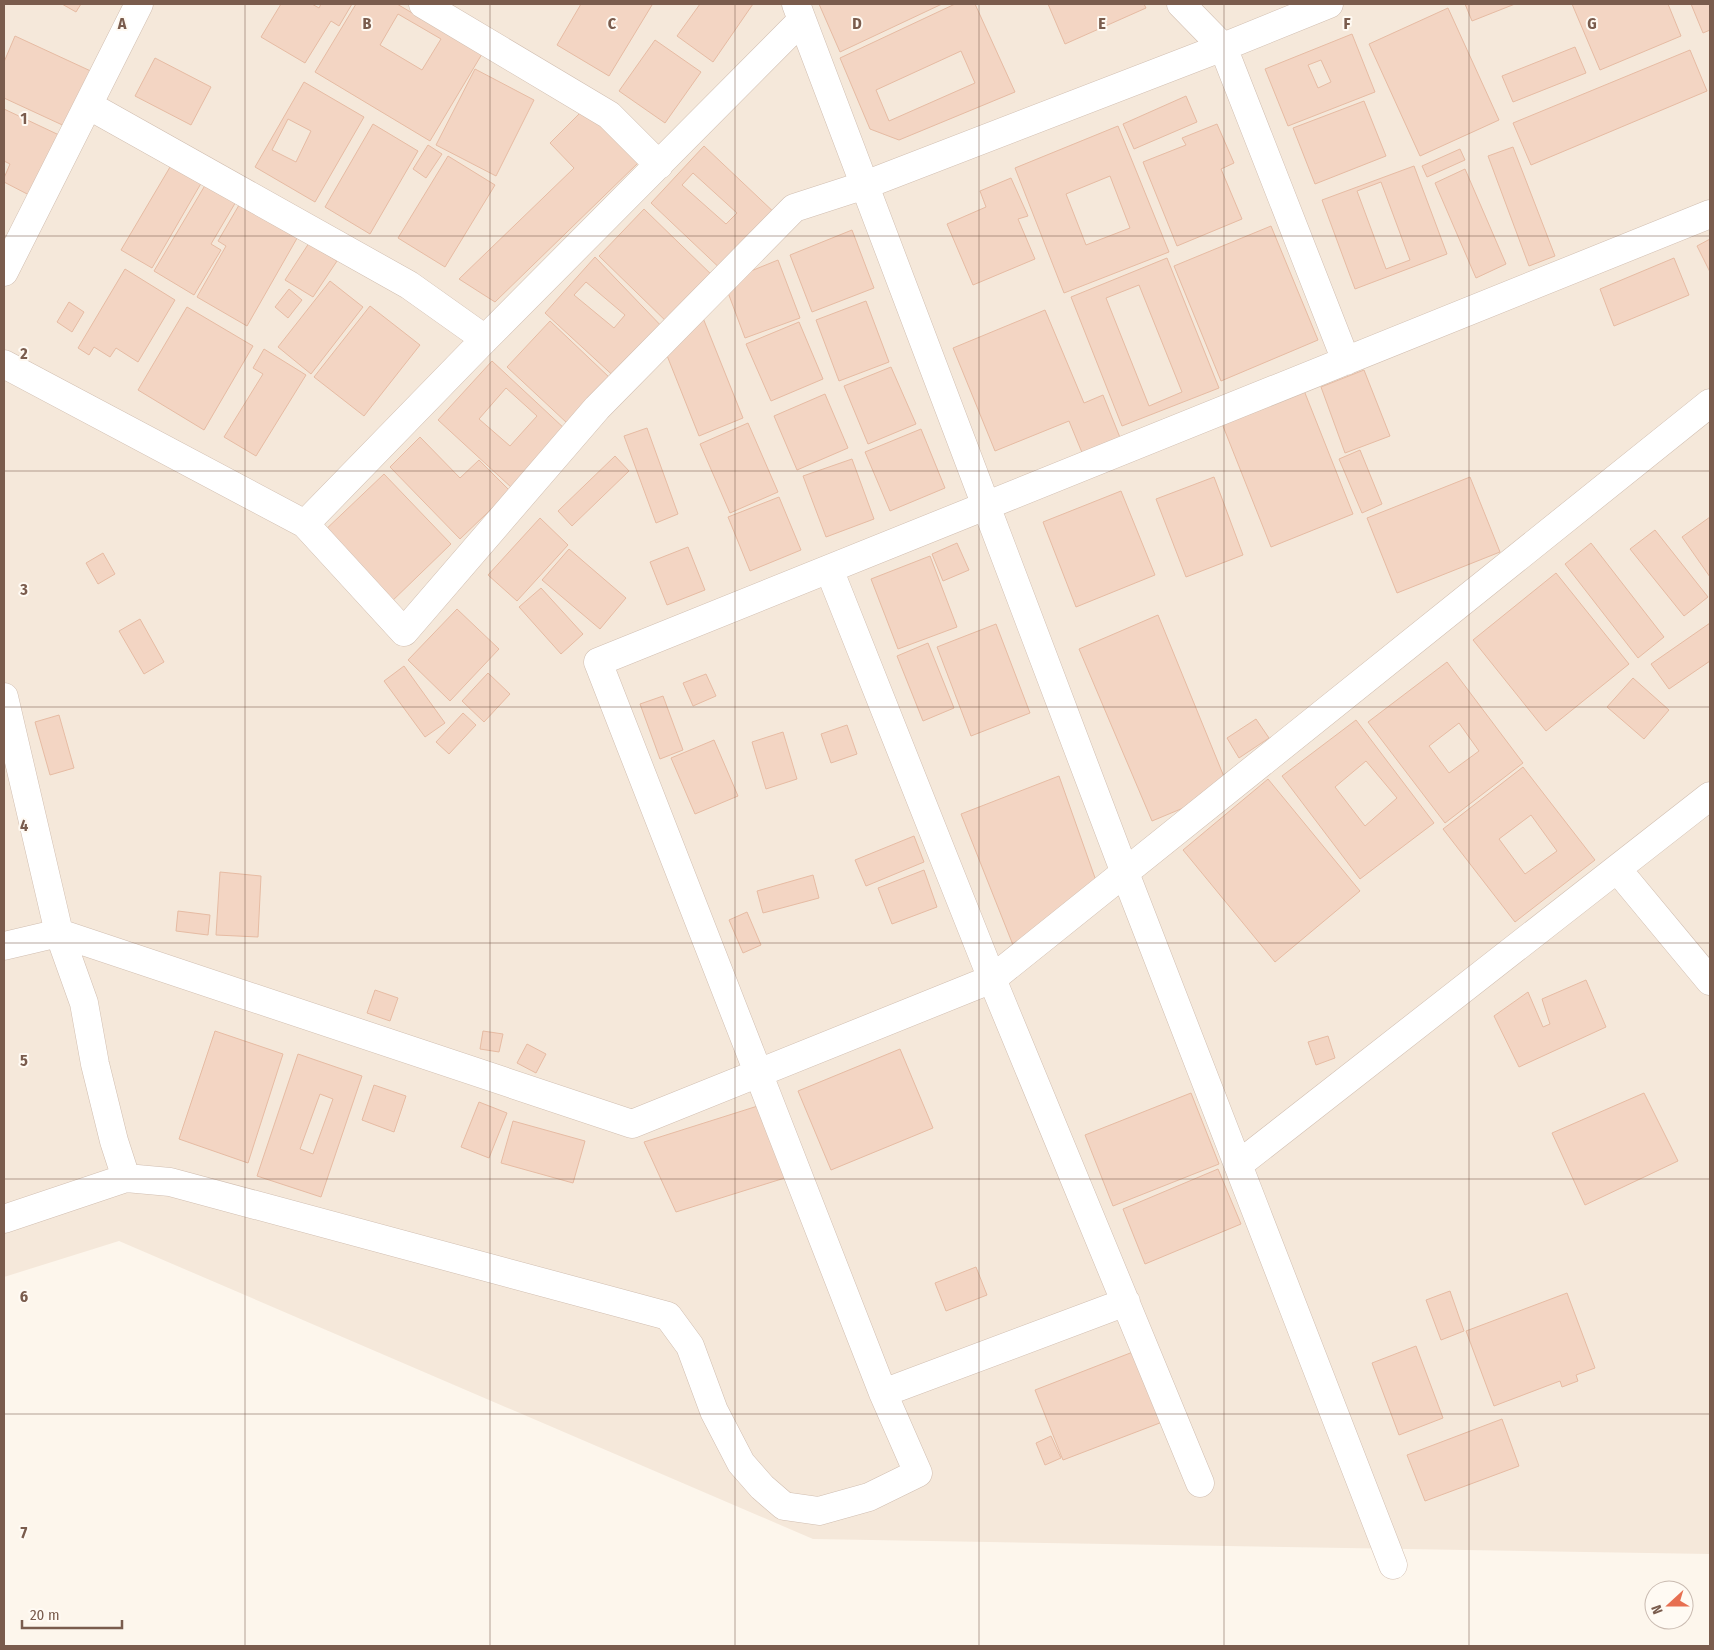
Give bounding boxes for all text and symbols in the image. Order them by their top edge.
text: A [117,14,127,33]
text: B [363,14,372,33]
text: C [608,14,617,33]
text: D [852,14,862,33]
text: E [1098,14,1106,33]
text: F [1343,14,1351,33]
text: G [1587,14,1597,33]
text: 1 [21,109,27,128]
text: 2 [19,344,28,363]
text: 3 [19,580,28,599]
text: 4 [20,816,28,835]
text: 5 [20,1051,28,1070]
text: 6 [20,1287,28,1306]
text: 7 [21,1523,28,1542]
north arrow [1644,1580,1694,1630]
scale bar [22,1598,122,1630]
text: N [1648,1603,1667,1616]
text: 20 m [30,1606,60,1624]

